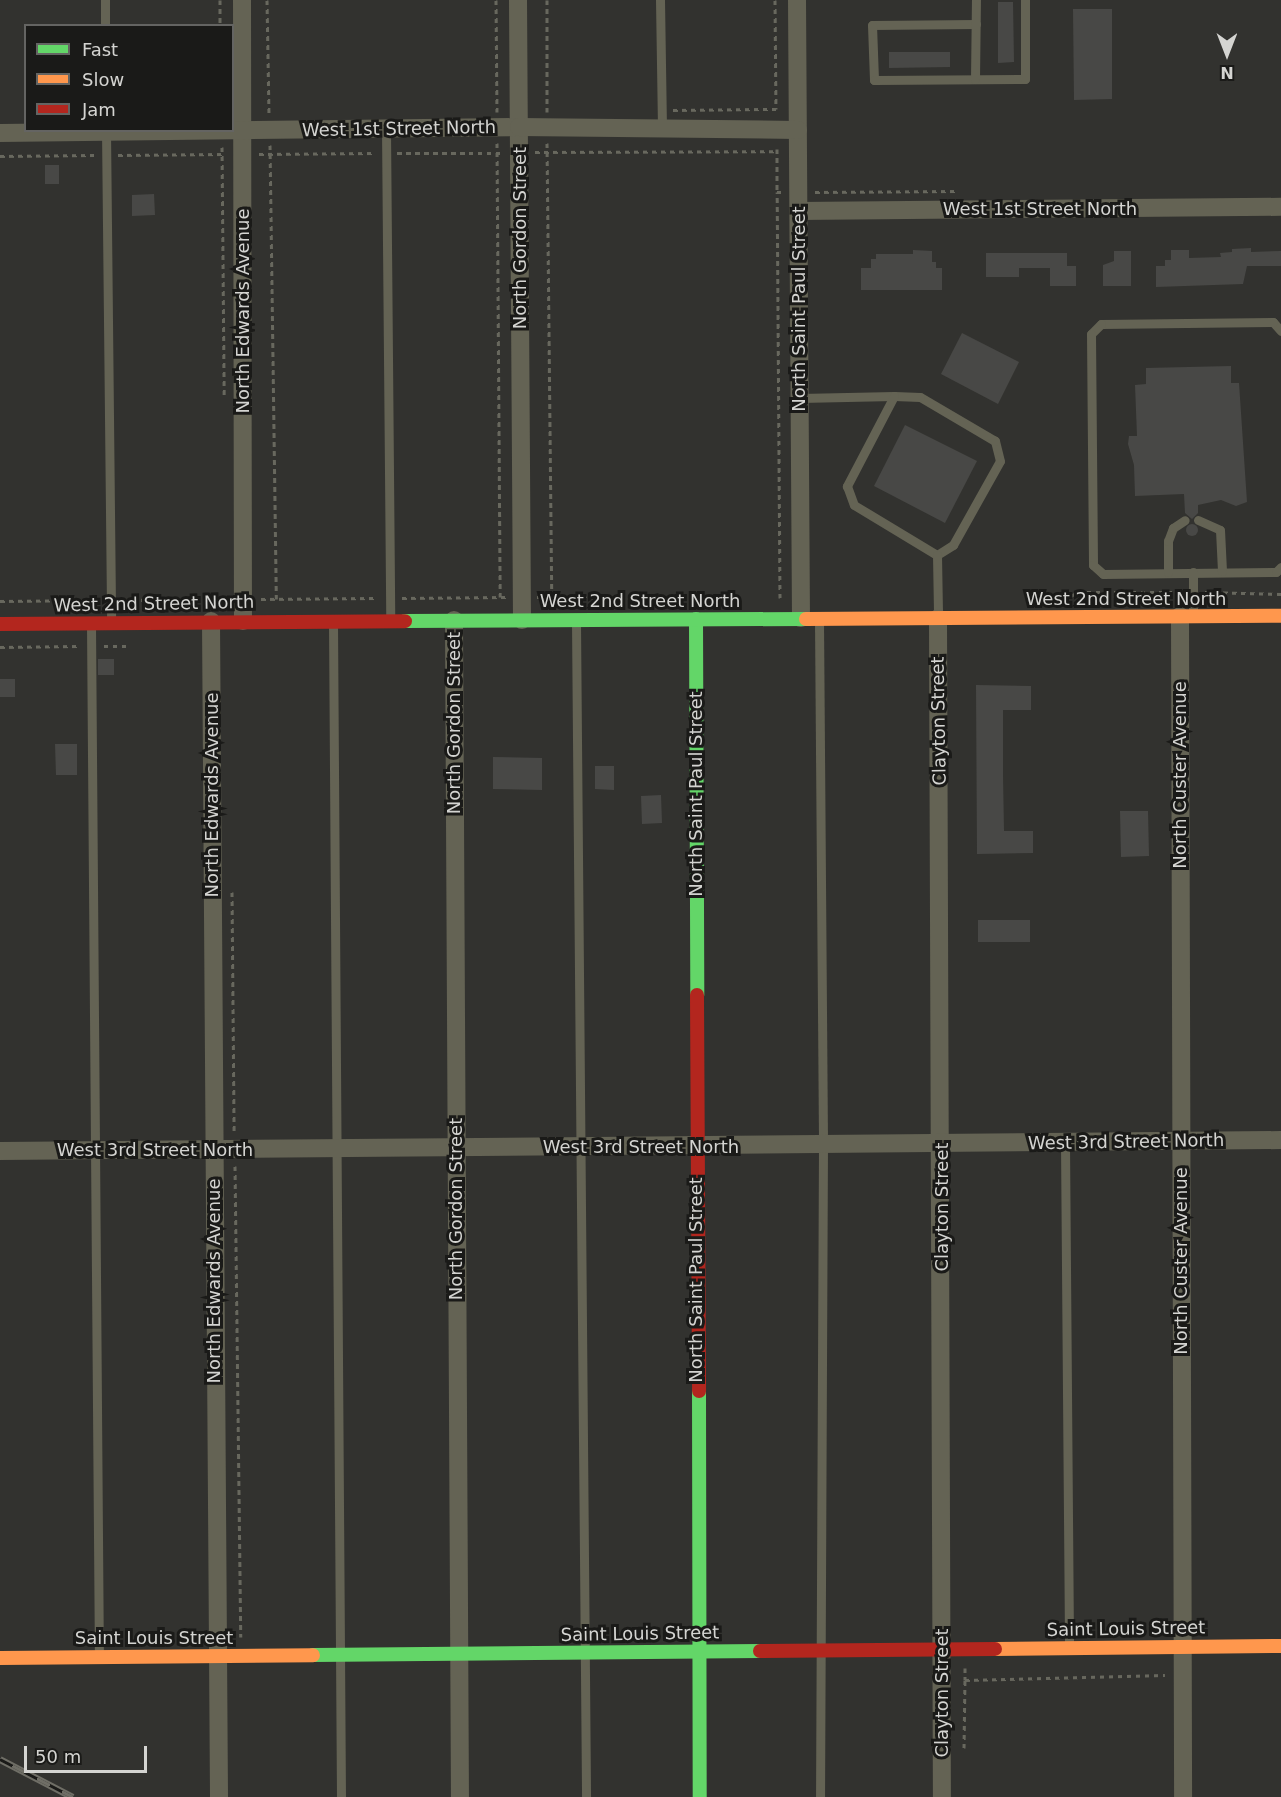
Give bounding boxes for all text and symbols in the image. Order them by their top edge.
legend [24,24,234,132]
north arrow [1197,24,1257,84]
text: Fast [82,39,118,60]
text: N [1220,63,1234,82]
text: Slow [82,69,124,90]
text: Jam [82,99,116,120]
street label: West 1st Street North [302,117,496,141]
street label: North Gordon Street [509,147,531,329]
street label: West 1st Street North [943,198,1137,220]
street label: North Saint Paul Street [788,206,810,412]
street label: North Edwards Avenue [232,208,254,414]
street label: West 2nd Street North [1026,588,1226,610]
street label: West 2nd Street North [540,590,740,612]
street label: West 2nd Street North [53,591,255,617]
street label: North Gordon Street [443,632,465,814]
street label: Clayton Street [927,656,951,786]
street label: North Custer Avenue [1169,681,1191,869]
street label: North Saint Paul Street [685,691,707,897]
street label: North Edwards Avenue [201,692,223,898]
street label: North Gordon Street [445,1118,467,1300]
street label: West 3rd Street North [1028,1129,1224,1155]
street label: West 3rd Street North [543,1136,739,1158]
street label: West 3rd Street North [57,1139,253,1161]
street label: Clayton Street [931,1142,953,1272]
street label: North Custer Avenue [1170,1167,1192,1355]
street label: North Saint Paul Street [685,1177,707,1383]
street label: North Edwards Avenue [203,1178,225,1384]
street label: Saint Louis Street [1047,1617,1205,1641]
street label: Saint Louis Street [561,1622,719,1646]
street label: Saint Louis Street [75,1627,233,1649]
street label: Clayton Street [931,1628,953,1758]
scale bar [27,1734,150,1772]
text: 50 m [35,1746,81,1767]

